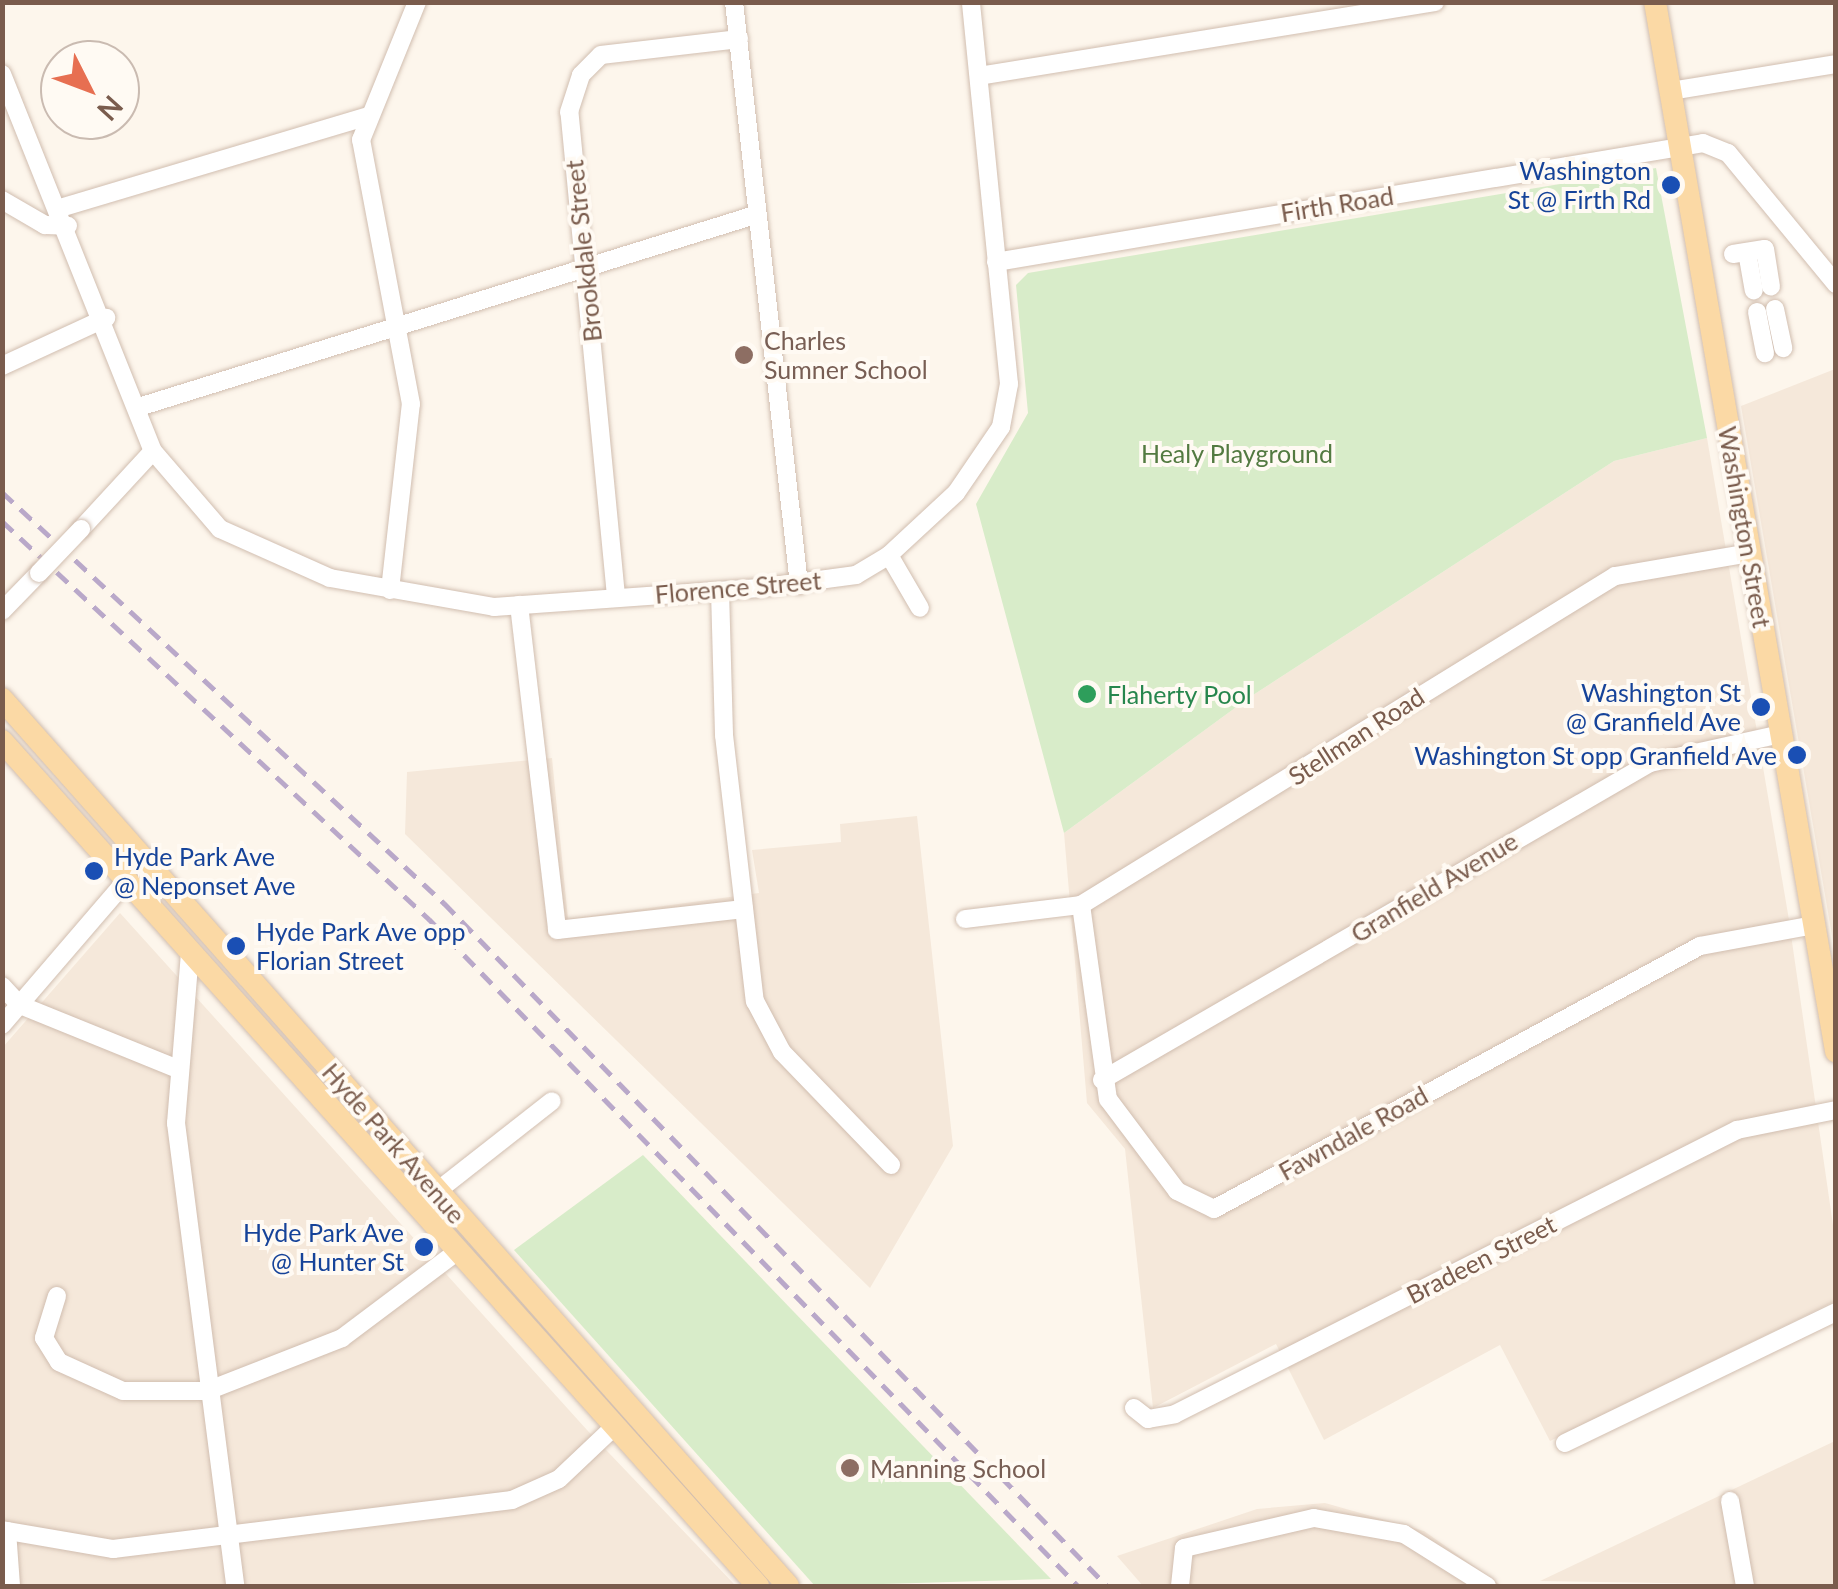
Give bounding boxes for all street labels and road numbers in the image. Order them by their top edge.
street label: Brookdale Street [559,159,607,343]
street label: Firth Road [1278,180,1396,228]
street label: Washington Street [1713,424,1777,630]
street label: Florence Street [654,565,822,609]
street label: Stellman Road [1283,681,1429,791]
street label: Granfield Avenue [1345,825,1523,949]
street label: Hyde Park Avenue [316,1057,472,1229]
street label: Fawndale Road [1273,1080,1433,1186]
street label: Bradeen Street [1401,1208,1561,1310]

